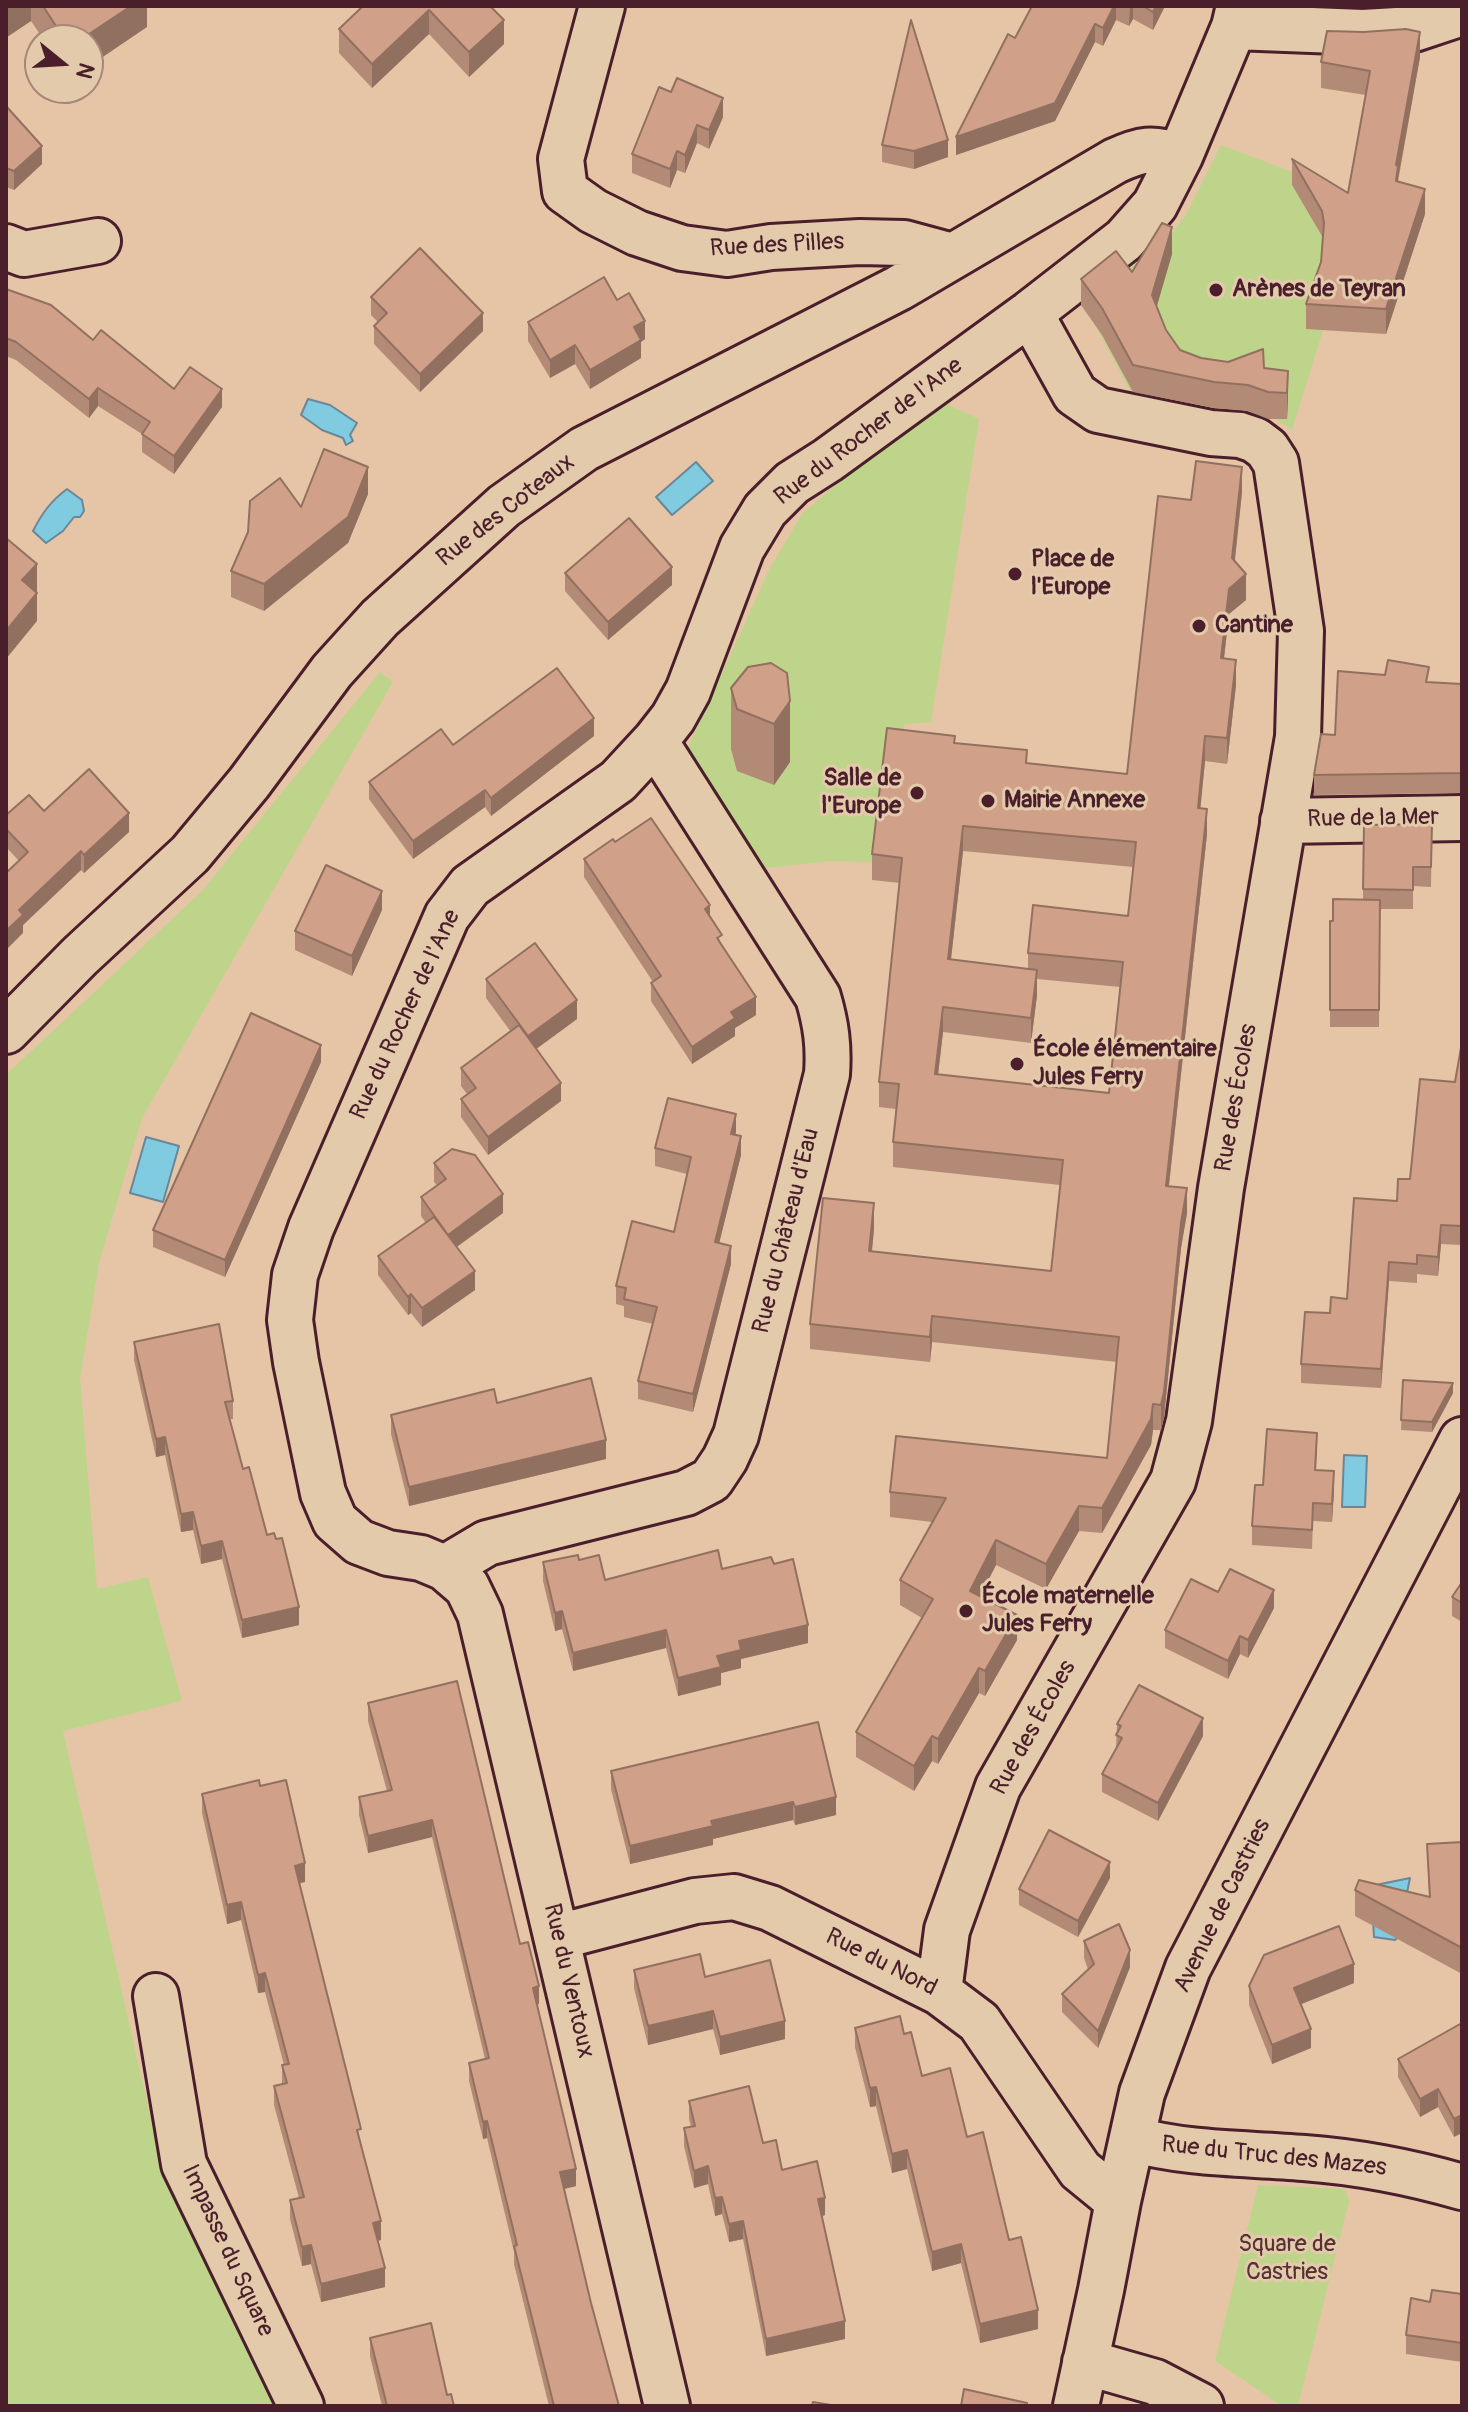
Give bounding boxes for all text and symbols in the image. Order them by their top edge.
north arrow [24,24,104,104]
text: N [69,59,101,82]
street label: Rue des Pilles [709,228,845,264]
place label: Arènes de Teyran [1232,276,1406,304]
marker: Arènes de Teyran [1207,281,1225,299]
street label: Rue du Rocher de l'Ane [769,352,969,512]
street label: Rue des Coteaux [431,448,581,574]
place label: Place de l'Europe [1031,546,1114,602]
marker: Place de l'Europe [1006,565,1024,583]
place label: Cantine [1215,612,1293,640]
marker: Cantine [1190,617,1208,635]
place label: Salle de l'Europe [822,765,901,821]
marker: Salle de l'Europe [908,784,926,802]
place label: Mairie Annexe [1004,787,1145,815]
marker: Mairie Annexe [979,792,997,810]
street label: Rue de la Mer [1307,803,1439,835]
street label: Rue du Rocher de l'Ane [345,905,467,1125]
street label: Rue des Écoles [1210,1022,1264,1174]
place label: École élémentaire Jules Ferry [1033,1036,1217,1092]
marker: École élémentaire Jules Ferry [1008,1055,1026,1073]
street label: Rue du Château d'Eau [748,1125,826,1337]
place label: École maternelle Jules Ferry [982,1583,1154,1639]
marker: École maternelle Jules Ferry [957,1602,975,1620]
street label: Rue des Écoles [985,1656,1083,1800]
street label: Avenue de Castries [1168,1814,1278,1998]
street label: Rue du Ventoux [536,1901,600,2061]
street label: Rue du Nord [821,1923,941,2003]
street label: Rue du Truc des Mazes [1160,2131,1388,2183]
street label: Impasse du Square [175,2160,279,2342]
park label: Square de Castries [1238,2231,1336,2287]

